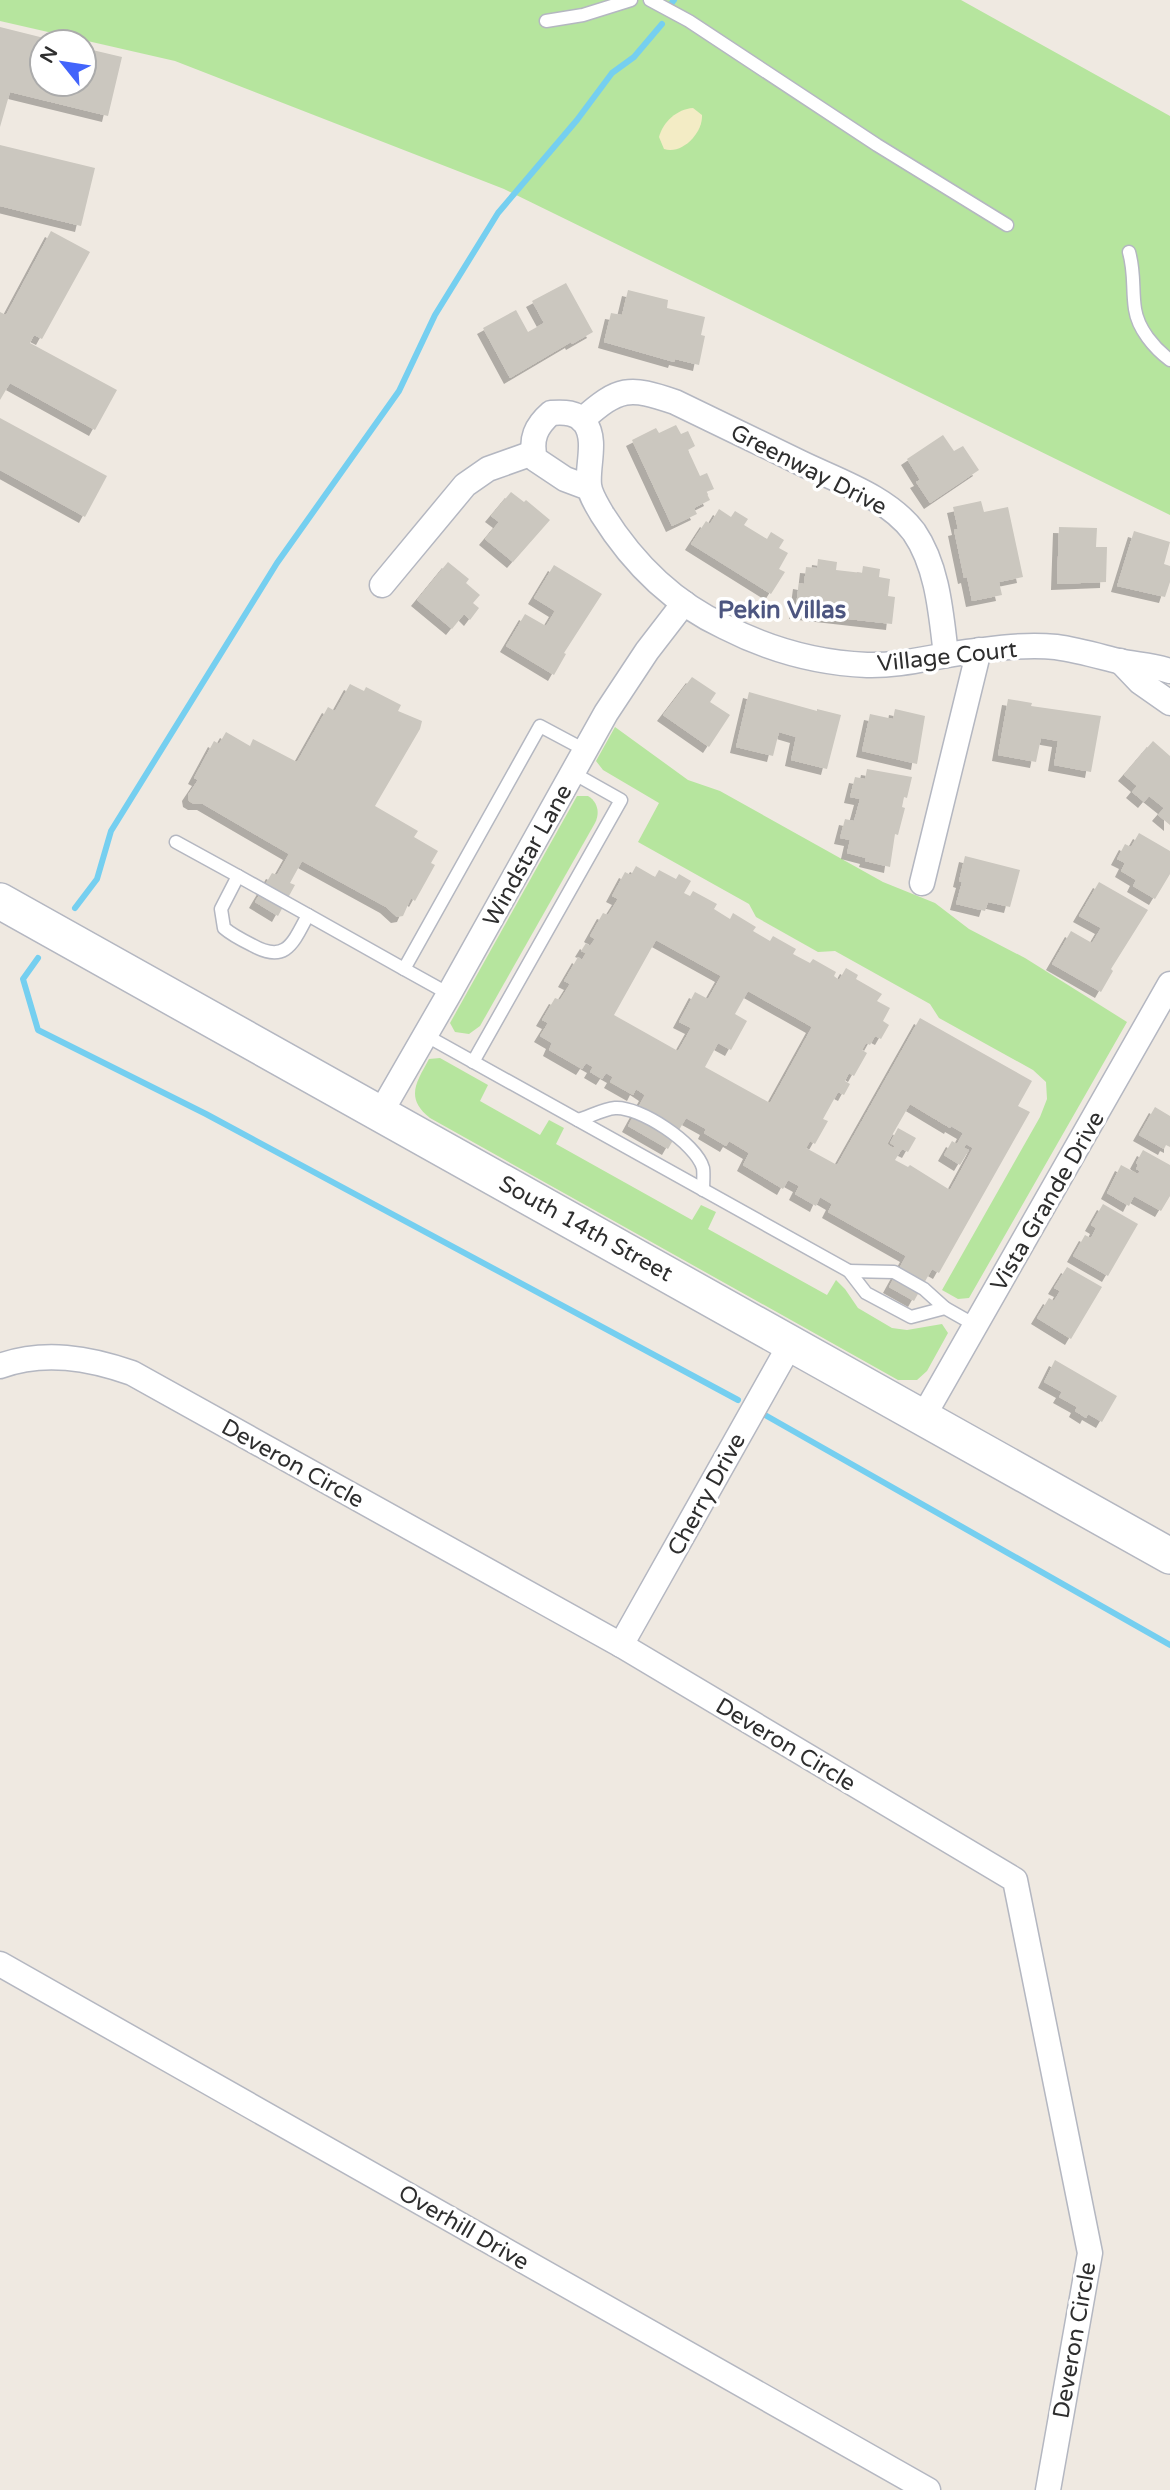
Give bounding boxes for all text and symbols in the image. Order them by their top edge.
north arrow [28,28,98,98]
text: N [36,43,62,67]
street label: Greenway Drive [726,418,891,521]
district label: Pekin Villas [718,596,846,625]
street label: Village Court [876,636,1019,678]
street label: Windstar Lane [477,780,578,931]
street label: Vista Grande Drive [985,1106,1111,1297]
street label: South 14th Street [494,1170,677,1288]
street label: Deveron Circle [216,1413,369,1515]
street label: Cherry Drive [662,1428,752,1561]
street label: Deveron Circle [710,1692,861,1798]
street label: Overhill Drive [393,2179,534,2277]
street label: Deveron Circle [1047,2260,1103,2421]

